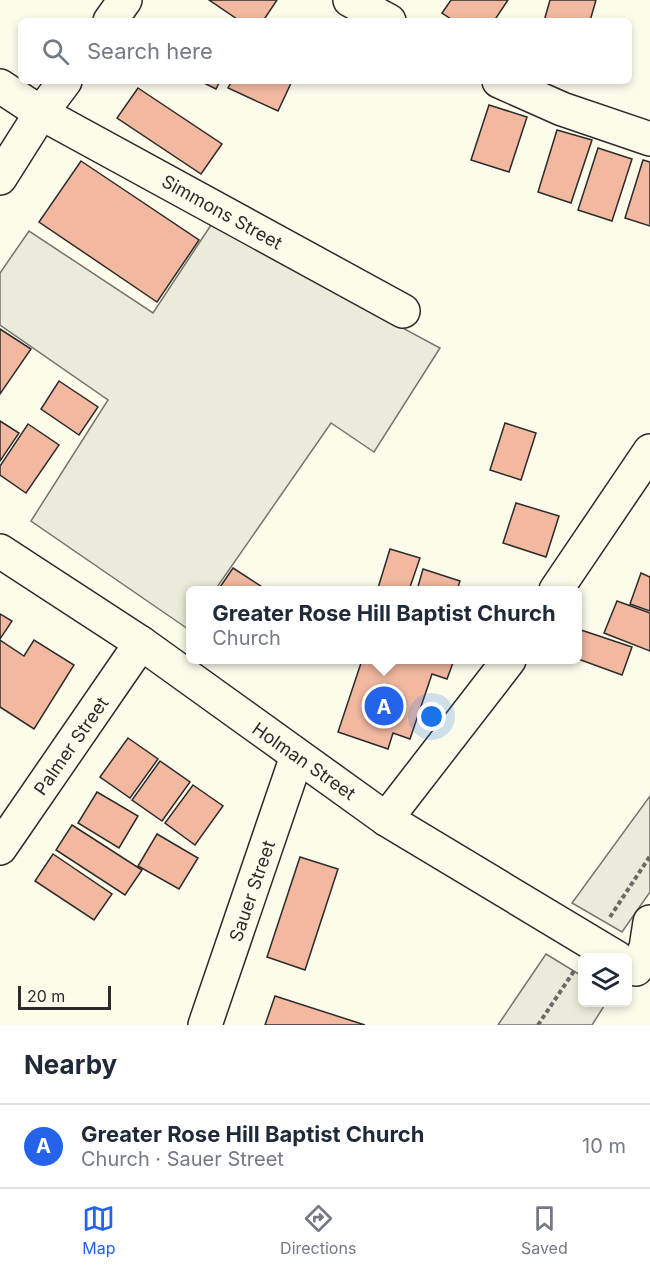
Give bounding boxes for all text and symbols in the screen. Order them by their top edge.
search box [18,18,632,84]
icon: search [39,35,72,68]
text: Search here [87,38,213,64]
street label: Simmons Street [158,170,286,254]
popup [186,586,582,664]
text: Greater Rose Hill Baptist Church [212,600,556,626]
text: Church [212,626,281,650]
pin: A [364,684,404,728]
street label: Palmer Street [29,693,113,799]
your location [417,702,446,731]
street label: Holman Street [248,718,360,804]
street label: Sauer Street [225,838,279,944]
map controls [578,953,632,1007]
button: layers [578,953,632,1007]
scale bar [18,983,111,1010]
text: 20 m [27,986,65,1006]
text: Nearby [24,1049,117,1080]
text: Greater Rose Hill Baptist Church [81,1121,425,1147]
text: A [36,1134,51,1158]
text: 10 m [582,1134,626,1158]
text: Church · Sauer Street [81,1147,284,1171]
tab: Map [82,1202,116,1258]
tab: Directions [280,1202,356,1258]
tab: Saved [521,1202,568,1258]

